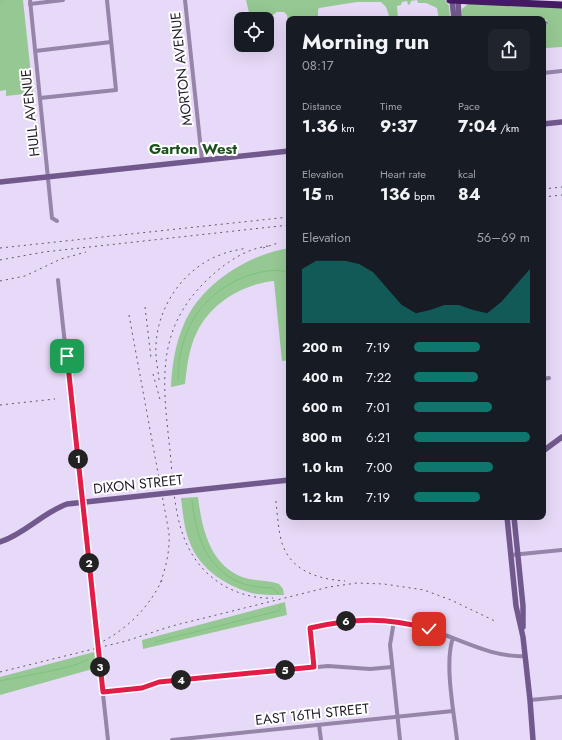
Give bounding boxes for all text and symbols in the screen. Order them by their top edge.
street label: MORTON AVENUE [165,11,197,127]
map controls [234,12,274,52]
button: locate [234,12,274,52]
text: Morning run [302,25,429,57]
button: share [488,29,530,71]
text: 08:17 [302,56,333,75]
street label: HULL AVENUE [15,68,45,158]
text: Distance [302,98,341,114]
text: Time [380,98,402,114]
text: Pace [458,98,480,114]
text: 1.36 [302,114,338,138]
text: 9:37 [380,114,417,138]
text: 7:04 [458,114,497,138]
text: km [338,120,355,136]
text: /km [497,120,519,136]
district label: Garton West [149,138,237,160]
text: Elevation [302,166,344,182]
text: Heart rate [380,166,426,182]
text: kcal [458,166,476,182]
text: 15 [302,182,322,206]
text: 136 [380,182,411,206]
text: 84 [458,182,481,206]
text: m [322,188,334,204]
text: bpm [411,188,435,204]
text: Elevation [302,228,351,247]
text: 56–69 m [477,228,530,247]
text: 200 m [302,338,342,357]
text: 7:19 [366,338,390,357]
pin [50,339,84,373]
icon: arrive [56,345,78,367]
text: 400 m [302,368,343,387]
text: 7:22 [366,368,392,387]
text: 600 m [302,398,342,417]
text: 7:01 [366,398,390,417]
text: 800 m [302,428,342,447]
text: 6:21 [366,428,391,447]
pin: 1 [68,449,88,469]
text: 1 [75,451,81,467]
text: 1.0 km [302,458,343,477]
text: 7:00 [366,458,392,477]
street label: DIXON STREET [92,469,184,499]
text: 1.2 km [302,488,343,507]
text: 7:19 [366,488,390,507]
pin: 2 [79,553,99,573]
text: 2 [85,555,93,571]
pin: 6 [336,611,356,631]
pin [412,612,446,646]
text: 6 [342,613,350,629]
icon: check [418,618,440,640]
pin: 3 [90,657,110,677]
text: 3 [97,659,103,675]
pin: 5 [275,660,295,680]
text: 5 [281,662,289,678]
pin: 4 [171,670,191,690]
text: 4 [177,672,185,688]
street label: EAST 16TH STREET [254,698,370,730]

